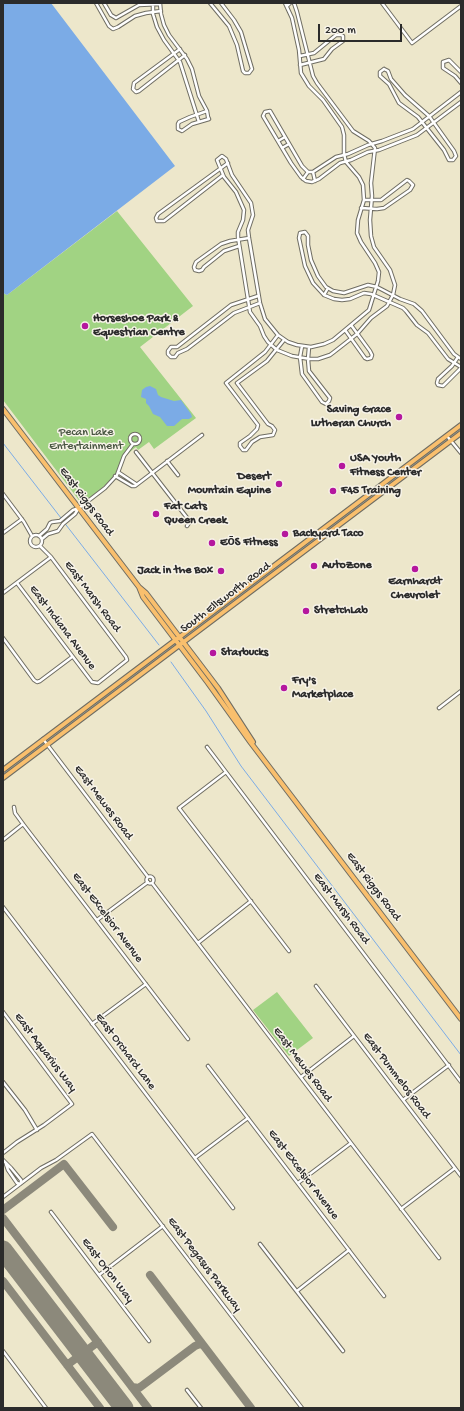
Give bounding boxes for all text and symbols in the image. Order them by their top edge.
scale bar [320,16,404,42]
text: 200 m [325,24,356,38]
place label: Horseshoe Park & Equestrian Centre [93,312,185,340]
marker: Horseshoe Park & Equestrian Centre [80,321,90,331]
place label: Saving Grace Lutheran Church [311,403,391,431]
marker: Saving Grace Lutheran Church [394,412,404,422]
park label: Pecan Lake Entertainment [49,426,123,454]
place label: USA Youth Fitness Center [350,452,421,480]
marker: USA Youth Fitness Center [337,461,347,471]
street label: East Riggs Road [55,465,117,539]
place label: Desert Mountain Equine [188,470,271,498]
marker: Desert Mountain Equine [274,479,284,489]
place label: F45 Training [341,484,401,498]
marker: F45 Training [328,486,338,496]
place label: Fat Cats Queen Creek [164,500,227,528]
marker: Fat Cats Queen Creek [151,509,161,519]
place label: Backyard Taco [293,527,364,541]
marker: Backyard Taco [280,529,290,539]
place label: EōS Fitness [220,536,278,550]
marker: EōS Fitness [207,538,217,548]
street label: East Marsh Road [61,559,123,635]
street label: South Ellsworth Road [178,559,274,637]
place label: AutoZone [322,559,372,573]
marker: AutoZone [309,561,319,571]
place label: Jack in the Box [138,564,213,578]
marker: Earnhardt Chevrolet [410,564,420,574]
marker: Jack in the Box [216,566,226,576]
place label: Earnhardt Chevrolet [388,575,442,603]
street label: East Indiana Avenue [25,583,99,673]
place label: StretchLab [314,604,368,618]
marker: StretchLab [301,606,311,616]
place label: Starbucks [221,646,268,660]
marker: Starbucks [208,648,218,658]
place label: Fry's Marketplace [292,674,353,702]
marker: Fry's Marketplace [279,683,289,693]
street label: East Mewes Road [70,763,136,843]
street label: East Riggs Road [342,850,404,924]
street label: East Excelsior Avenue [68,870,146,966]
street label: East Marsh Road [310,871,372,947]
street label: East Aquarius Way [11,1011,79,1095]
street label: East Orchard Lane [92,1011,158,1093]
street label: East Mewes Road [269,1025,335,1105]
street label: East Pummelos Road [359,1030,433,1122]
street label: East Excelsior Avenue [264,1127,342,1223]
street label: East Pegasus Parkway [164,1215,244,1315]
street label: East Orion Way [78,1236,136,1306]

